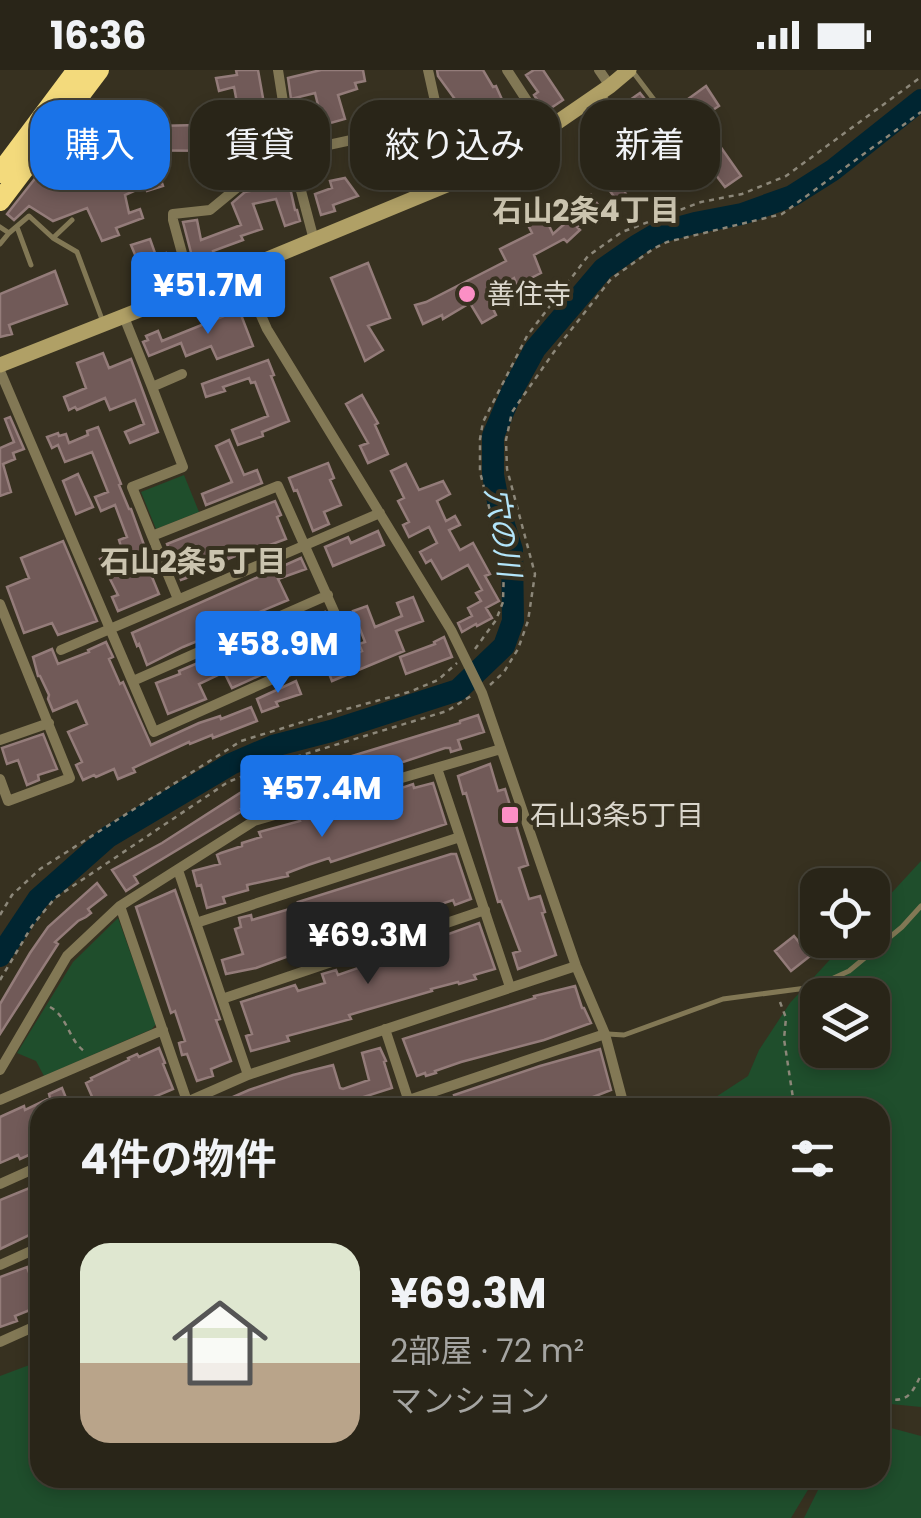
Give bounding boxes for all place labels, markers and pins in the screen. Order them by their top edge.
pin: ¥51.7M [127,252,289,337]
place label: 善住寺 [487,275,571,314]
marker: 善住寺 [456,283,478,305]
pin: ¥58.9M [197,611,359,696]
pin: ¥57.4M [241,755,403,840]
place label: 石山3条5丁目 [530,796,704,835]
marker: 石山3条5丁目 [499,804,521,826]
pin: ¥69.3M [287,902,449,987]

